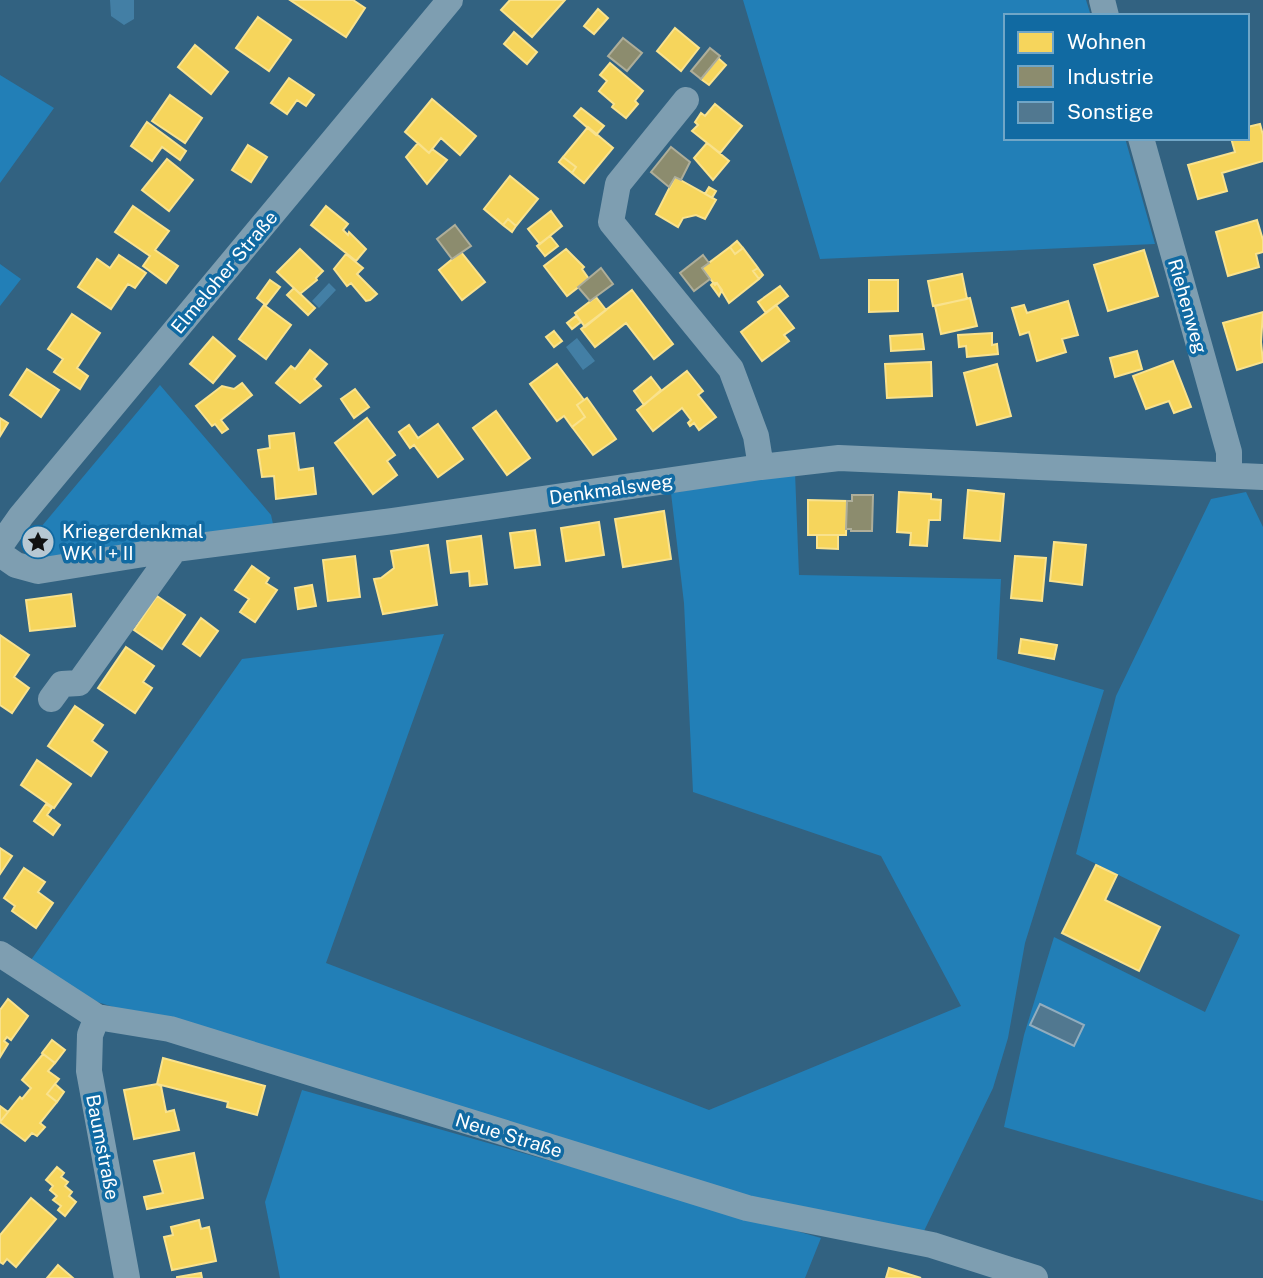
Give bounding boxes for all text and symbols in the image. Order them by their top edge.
legend [1004,14,1249,140]
text: Wohnen [1067,29,1146,54]
text: Industrie [1067,64,1154,89]
text: Sonstige [1067,99,1153,124]
street label: Elmeloher Straße [166,206,282,338]
street label: Riehenweg [1164,256,1212,356]
street label: Denkmalsweg [548,469,674,509]
place label: Kriegerdenkmal WK I + II [62,520,204,564]
place icon: Kriegerdenkmal WK I + II [19,523,57,561]
street label: Baumstraße [82,1092,124,1202]
street label: Neue Straße [453,1108,565,1162]

